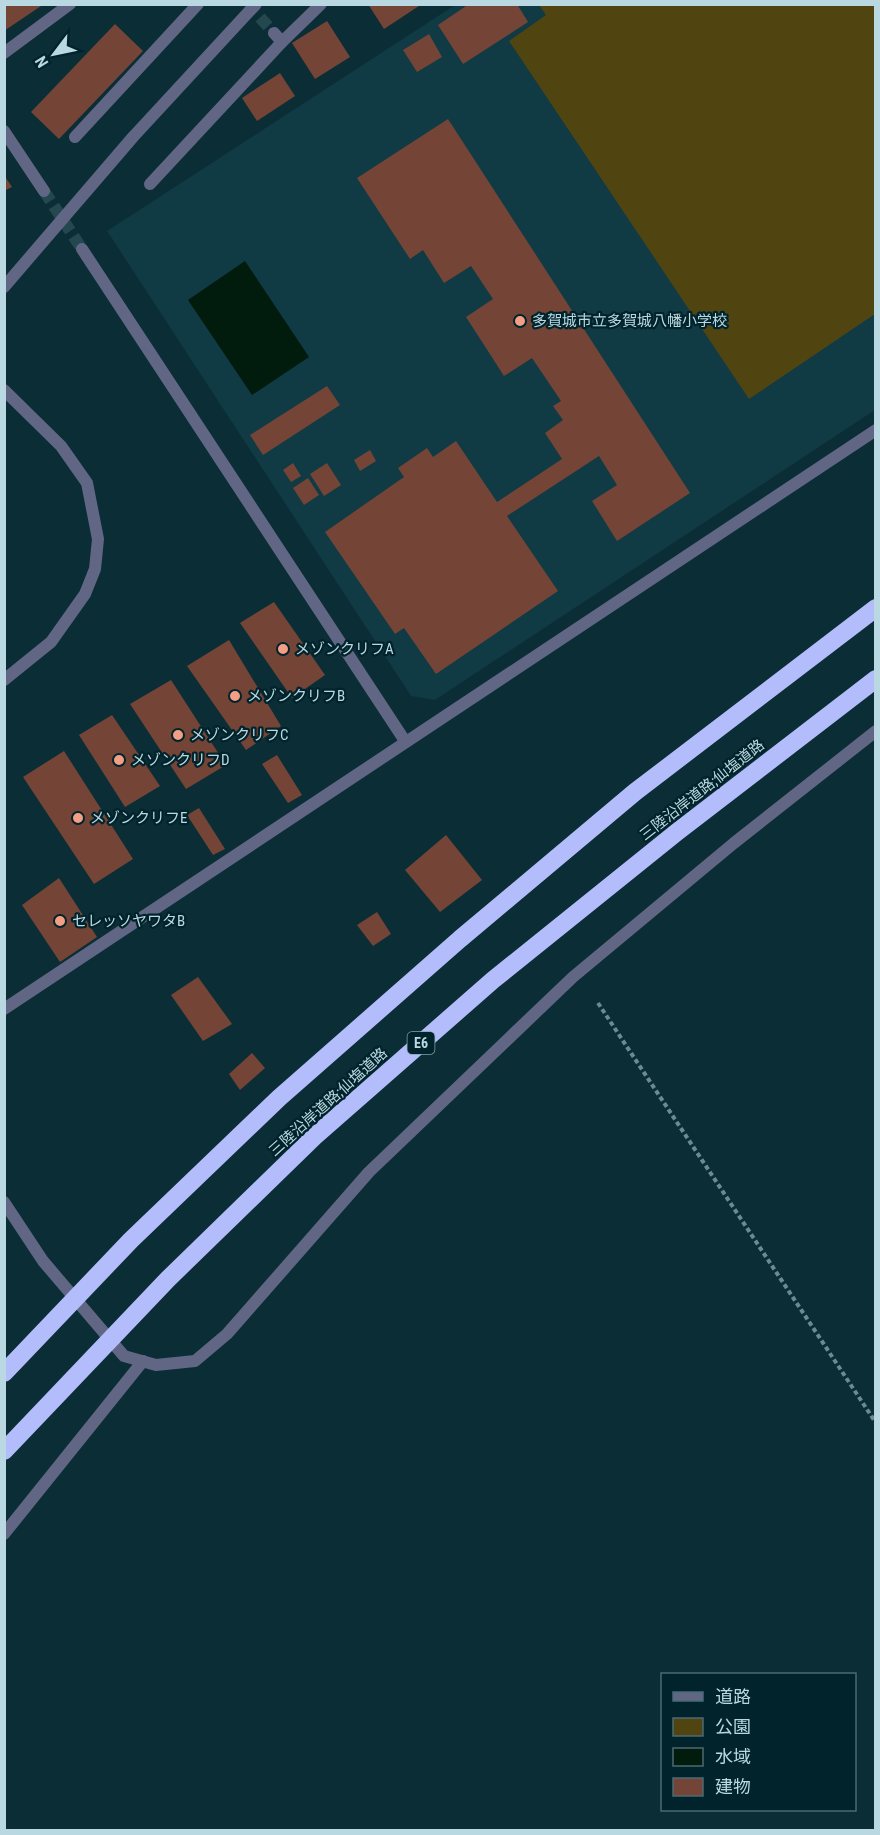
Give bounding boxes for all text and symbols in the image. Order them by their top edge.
north arrow [24,24,84,84]
text: N [31,52,52,71]
place label: 多賀城市立多賀城八幡小学校 [532,312,727,330]
marker: 多賀城市立多賀城八幡小学校 [513,314,527,328]
place label: メゾンクリフA [295,640,394,658]
marker: メゾンクリフA [276,642,290,656]
place label: メゾンクリフB [247,687,345,705]
marker: メゾンクリフB [228,689,242,703]
place label: メゾンクリフC [190,726,289,744]
marker: メゾンクリフC [171,728,185,742]
street label: 三陸沿岸道路;仙塩道路 [636,736,768,844]
place label: メゾンクリフD [131,751,230,769]
marker: メゾンクリフD [112,753,126,767]
place label: メゾンクリフE [90,809,187,827]
marker: メゾンクリフE [71,811,85,825]
place label: セレッソヤワタB [72,912,185,930]
marker: セレッソヤワタB [53,914,67,928]
road number: E6 [408,1032,434,1054]
street label: 三陸沿岸道路;仙塩道路 [265,1044,391,1160]
legend [661,1673,856,1811]
text: 道路 [715,1686,751,1707]
text: 公園 [715,1716,751,1737]
text: 水域 [715,1746,751,1767]
text: 建物 [715,1776,751,1797]

